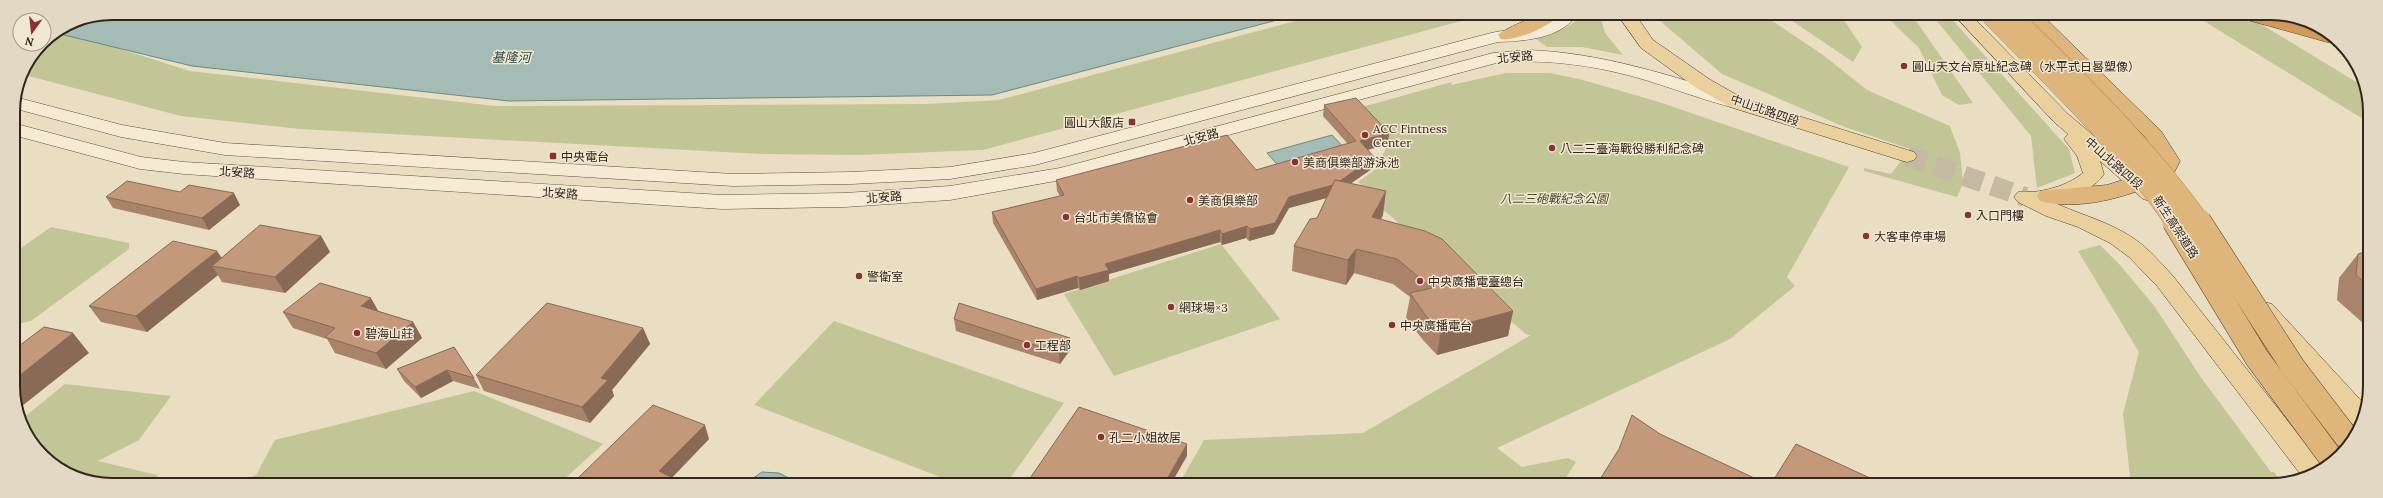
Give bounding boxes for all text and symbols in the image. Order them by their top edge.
north arrow [12,12,52,52]
text: N [23,34,35,50]
street label: 北安路 [1496,48,1534,66]
water label: 基隆河 [491,49,533,66]
place label: 圓山天文台原址紀念碑（水平式日晷塑像） [1912,59,2140,74]
marker: 圓山天文台原址紀念碑（水平式日晷塑像） [1899,61,1909,71]
street label: 中山北路四段 [1729,91,1801,129]
place label: 圓山大飯店 [1064,115,1124,130]
marker: 圓山大飯店 [1127,117,1137,127]
place label: ACC Fintness Center [1372,121,1447,150]
street label: 北安路 [1182,125,1220,149]
marker: ACC Fintness Center [1360,130,1370,140]
street label: 中山北路四段 [2082,134,2146,192]
place label: 八二三臺海戰役勝利紀念碑 [1560,141,1704,156]
marker: 八二三臺海戰役勝利紀念碑 [1547,143,1557,153]
place label: 中央電台 [561,149,609,164]
marker: 中央電台 [548,151,558,161]
place label: 美商俱樂部游泳池 [1303,155,1399,170]
marker: 美商俱樂部游泳池 [1290,157,1300,167]
street label: 北安路 [219,163,255,181]
street label: 北安路 [542,184,578,202]
street label: 北安路 [866,188,902,206]
park label: 八二三砲戰紀念公園 [1500,191,1610,206]
place label: 美商俱樂部 [1198,193,1258,208]
street label: 新生高架道路 [2150,193,2202,261]
marker: 美商俱樂部 [1185,195,1195,205]
place label: 入口門樓 [1976,208,2024,223]
place label: 台北市美僑協會 [1074,210,1158,225]
marker: 入口門樓 [1963,210,1973,220]
marker: 台北市美僑協會 [1061,212,1071,222]
place label: 大客車停車場 [1874,229,1946,244]
marker: 大客車停車場 [1861,231,1871,241]
place label: 警衛室 [867,269,903,284]
marker: 警衛室 [854,271,864,281]
place label: 中央廣播電臺總台 [1428,274,1524,289]
marker: 中央廣播電臺總台 [1415,276,1425,286]
place label: 網球場×3 [1179,300,1228,315]
marker: 網球場×3 [1166,302,1176,312]
place label: 中央廣播電台 [1400,318,1472,333]
marker: 中央廣播電台 [1387,320,1397,330]
place label: 碧海山莊 [365,326,413,341]
marker: 碧海山莊 [352,328,362,338]
place label: 工程部 [1035,338,1071,353]
marker: 工程部 [1022,340,1032,350]
place label: 孔二小姐故居 [1109,430,1181,445]
marker: 孔二小姐故居 [1096,432,1106,442]

